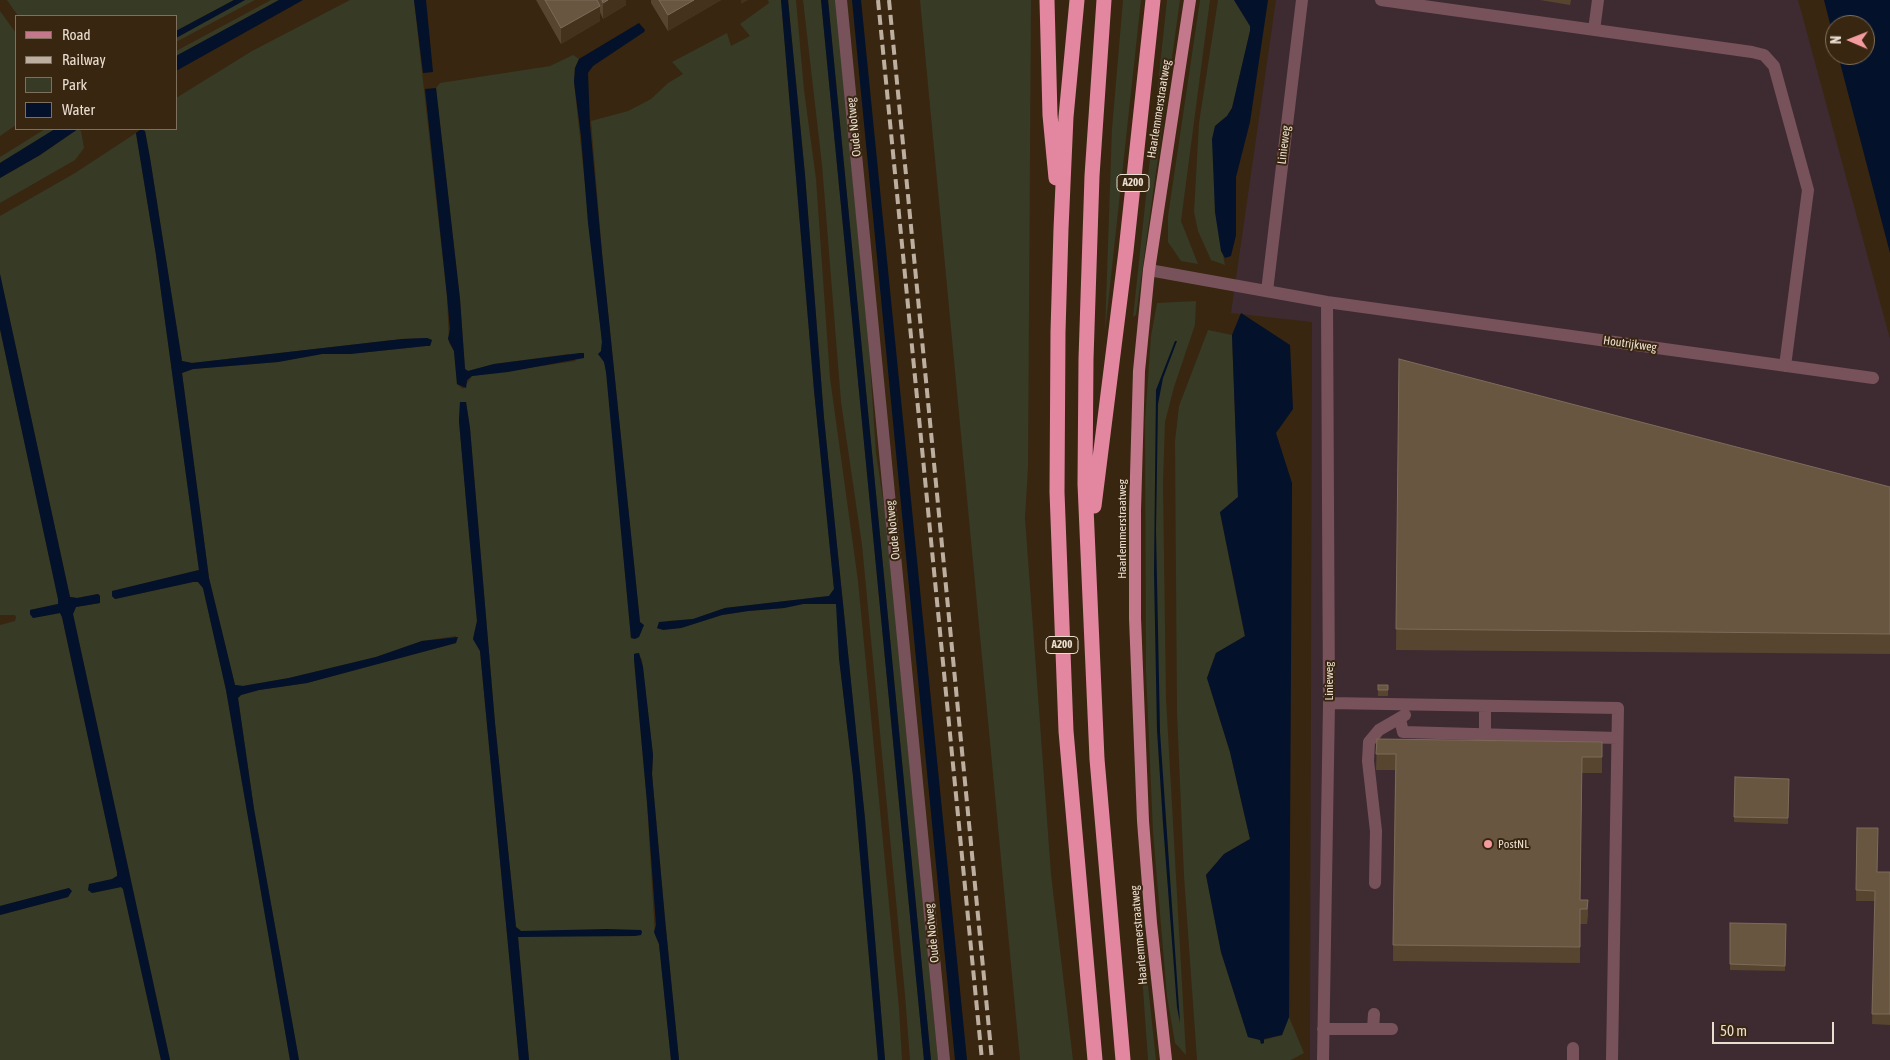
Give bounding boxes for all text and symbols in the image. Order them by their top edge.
legend [15,15,178,130]
north arrow [1825,15,1875,65]
text: Road [62,26,91,43]
text: N [1828,35,1844,44]
text: Railway [62,51,106,68]
street label: Haarlemmerstraatweg [1144,59,1174,159]
text: Park [62,76,87,93]
street label: Oude Notweg [844,97,864,157]
text: Water [62,101,95,118]
street label: Linieweg [1274,125,1294,165]
road number: A200 [1117,174,1149,192]
street label: Houtrijkweg [1602,333,1658,355]
street label: Haarlemmerstraatweg [1115,479,1129,579]
street label: Oude Notweg [883,500,903,560]
road number: A200 [1046,636,1078,654]
street label: Linieweg [1322,662,1336,700]
place label: PostNL [1498,837,1529,851]
marker: PostNL [1482,838,1494,850]
street label: Haarlemmerstraatweg [1127,885,1151,985]
street label: Oude Notweg [922,903,942,963]
scale bar [1715,1012,1838,1044]
text: 50 m [1720,1022,1747,1039]

